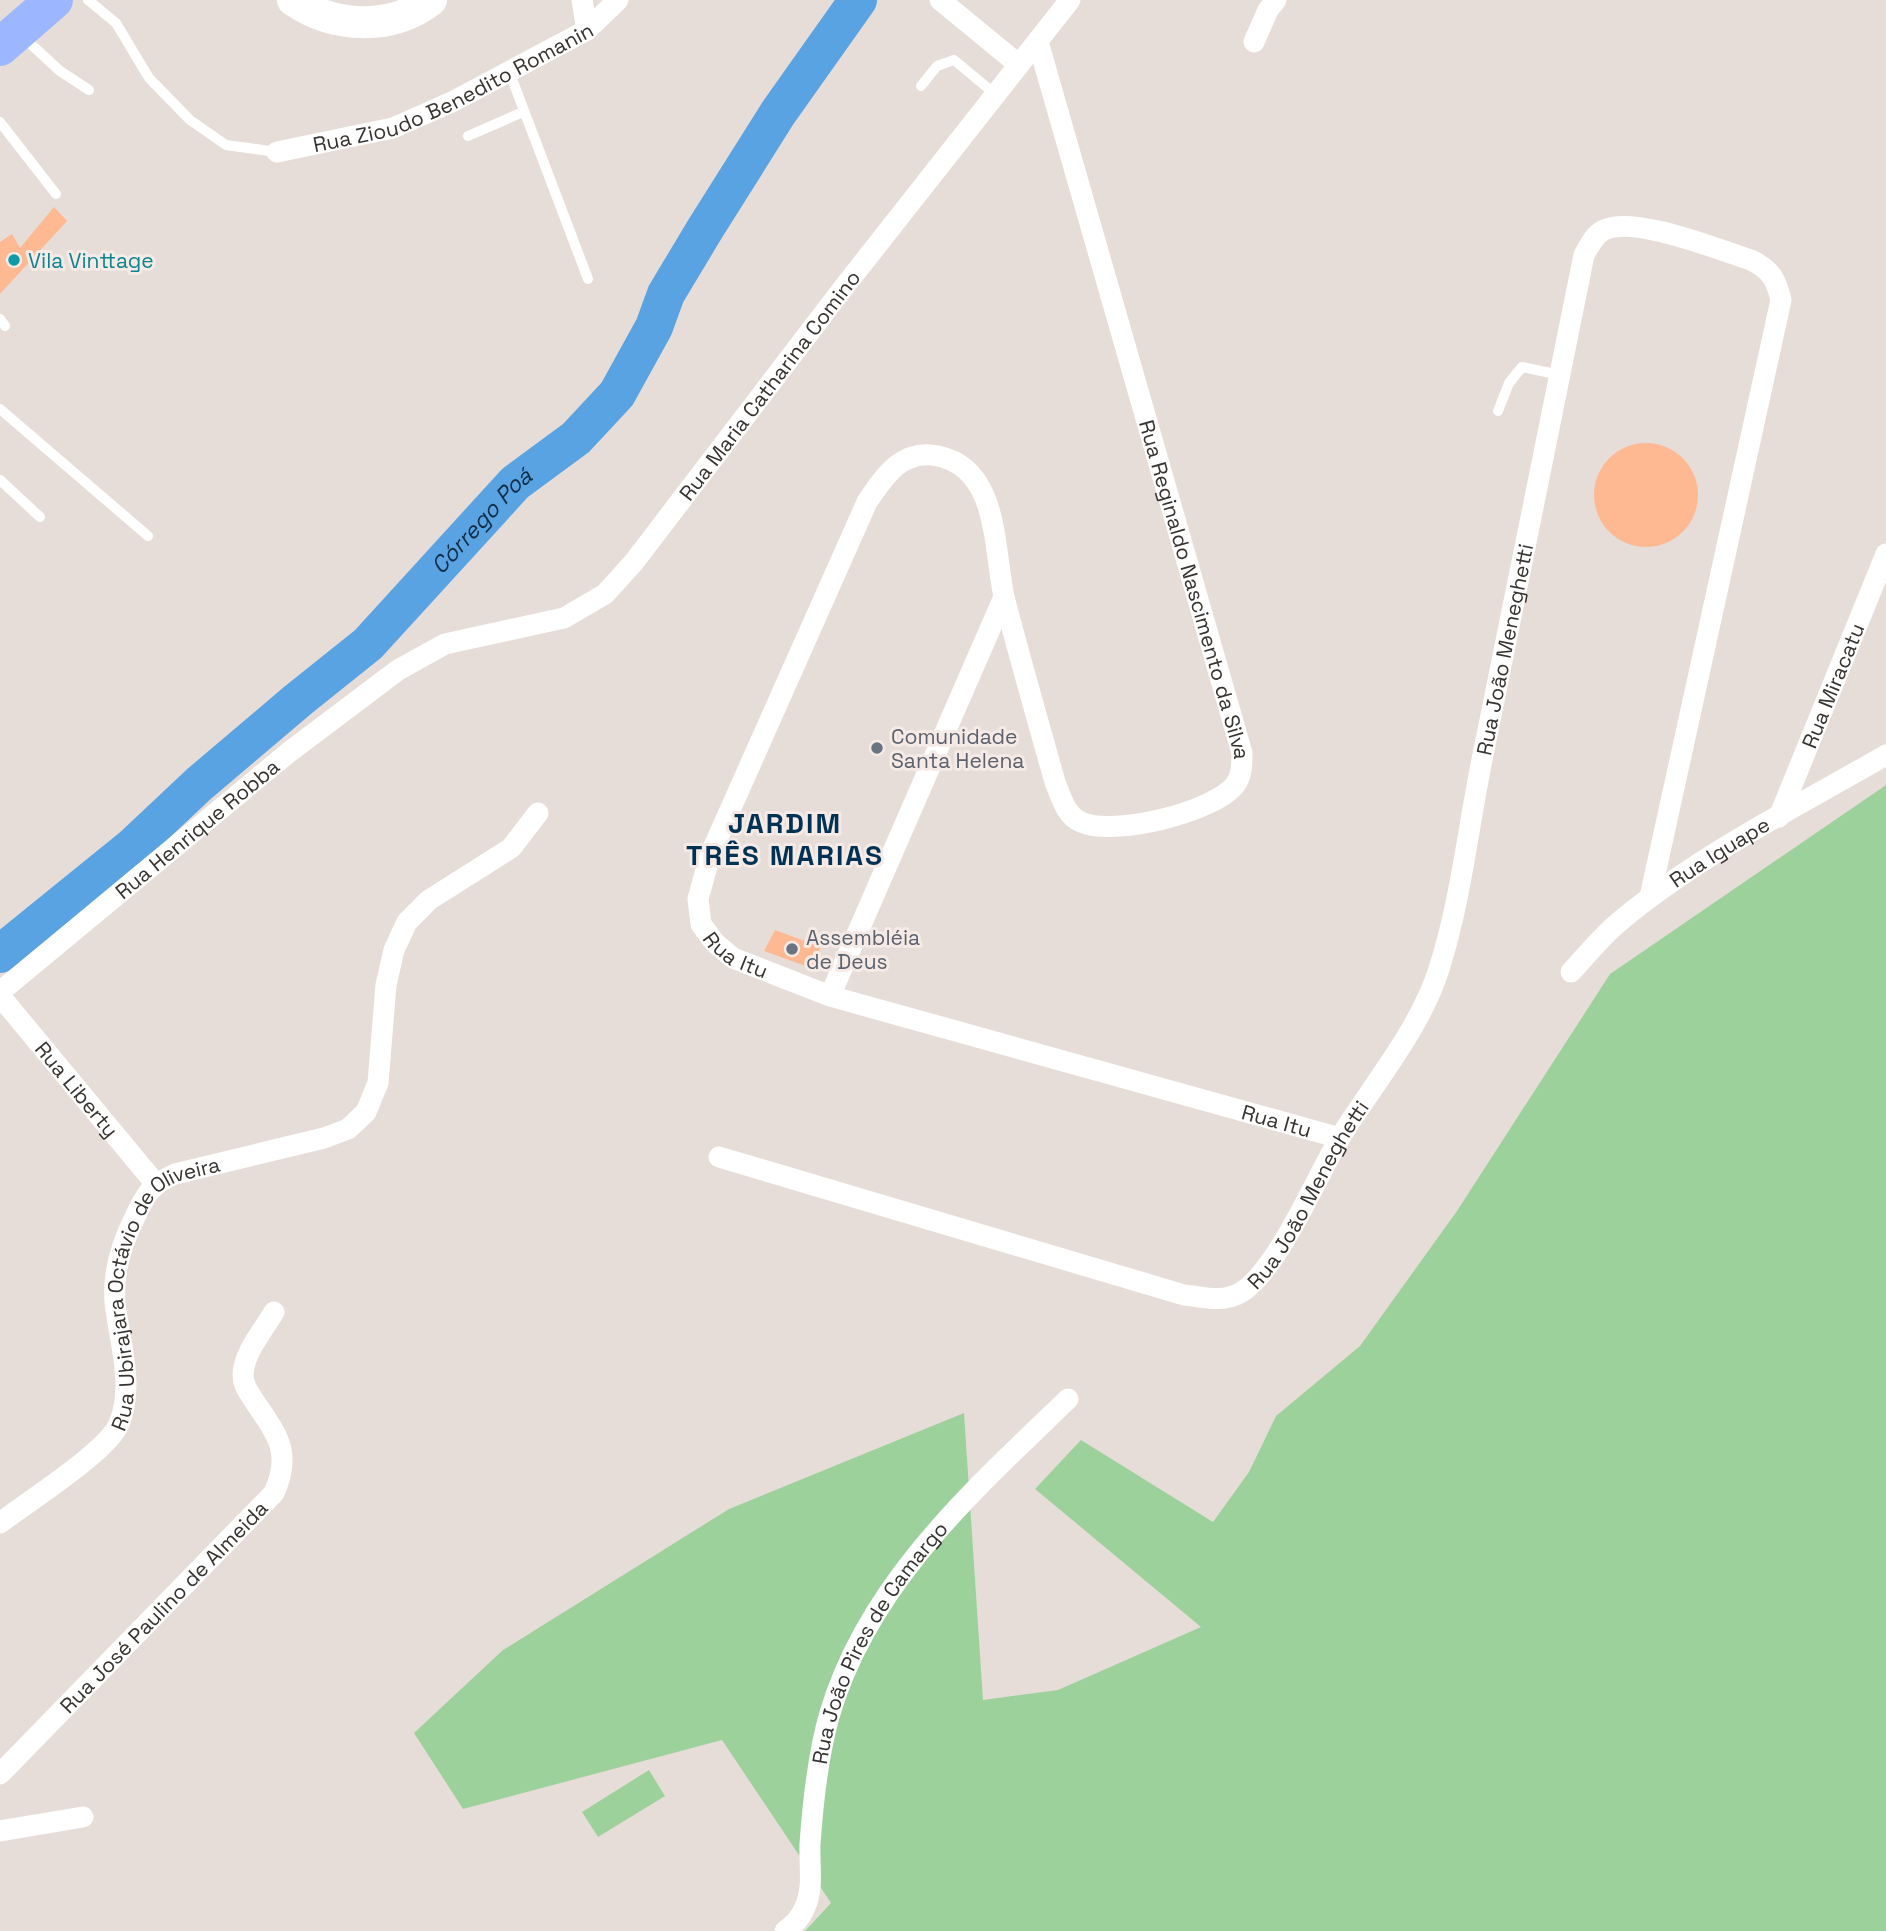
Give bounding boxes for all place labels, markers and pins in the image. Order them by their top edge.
place label: Vila Vinttage [28,247,154,274]
marker: Vila Vinttage [6,252,22,268]
place label: Comunidade Santa Helena [891,723,1024,774]
marker: Comunidade Santa Helena [869,740,885,756]
place label: Assembléia de Deus [806,924,920,975]
marker: Assembléia de Deus [784,941,800,957]

